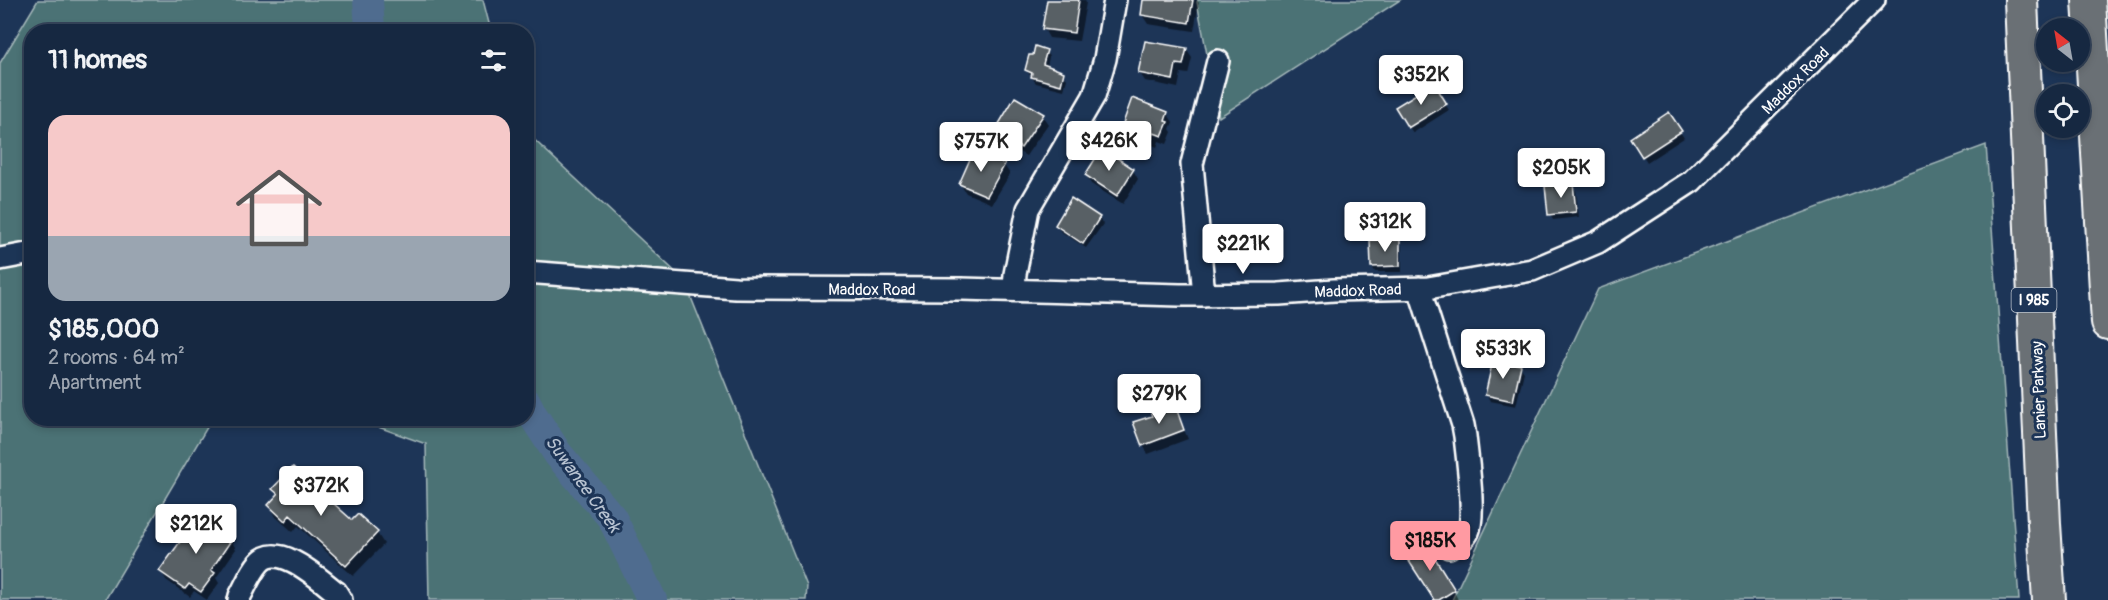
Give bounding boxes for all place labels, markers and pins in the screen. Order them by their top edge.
pin: $352K [1379,55,1463,106]
pin: $426K [1067,121,1151,172]
pin: $757K [939,122,1023,173]
pin: $205K [1519,148,1603,199]
pin: $312K [1343,202,1427,253]
pin: $221K [1201,224,1285,275]
pin: $533K [1461,329,1545,380]
pin: $279K [1117,374,1201,425]
pin: $372K [279,466,363,517]
pin: $212K [154,504,238,555]
pin: $185K [1388,521,1472,572]

